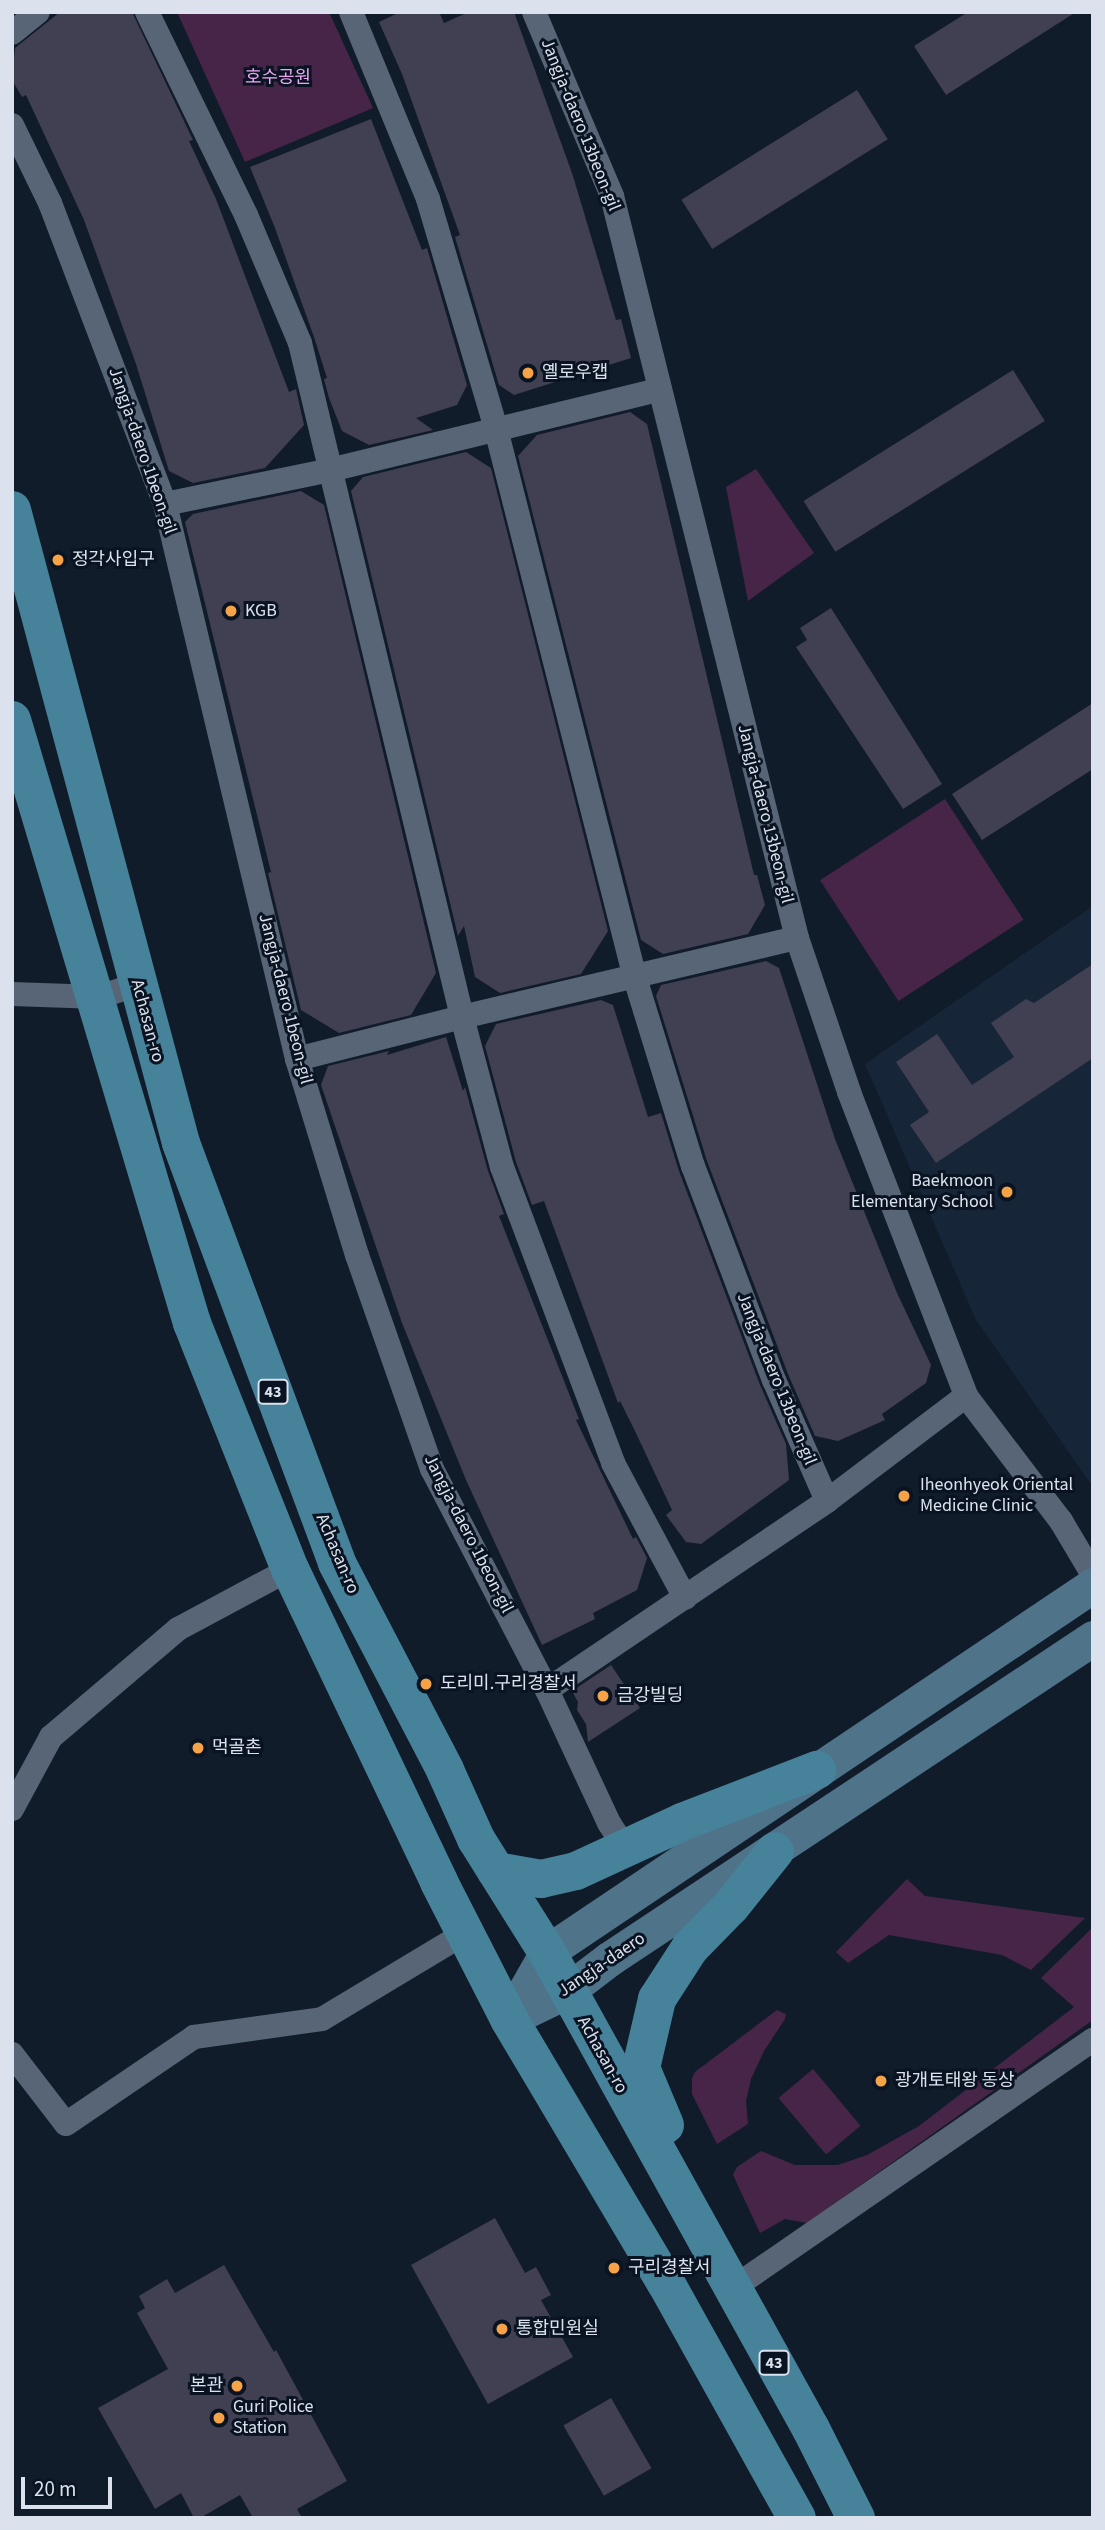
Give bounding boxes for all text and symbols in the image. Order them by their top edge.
street label: Jangja-daero 13beon-gil [536,36,624,214]
park label: 호수공원 [245,67,311,89]
place label: 옐로우캡 [542,362,608,384]
street label: Jangja-daero 1beon-gil [103,365,181,537]
marker: 옐로우캡 [520,365,536,381]
place label: 정각사입구 [72,549,155,571]
marker: 정각사입구 [50,552,66,568]
place label: KGB [245,600,277,622]
marker: KGB [223,603,239,619]
street label: Jangja-daero 13beon-gil [732,722,798,906]
street label: Jangja-daero 1beon-gil [253,912,317,1086]
street label: Achasan-ro [126,977,168,1065]
place label: Baekmoon Elementary School [851,1171,993,1214]
marker: Baekmoon Elementary School [999,1184,1015,1200]
street label: Jangja-daero 13beon-gil [732,1290,820,1468]
road number: 43 [257,1380,289,1404]
street label: Jangja-daero 1beon-gil [419,1451,517,1617]
place label: Iheonhyeok Oriental Medicine Clinic [920,1475,1073,1518]
marker: Iheonhyeok Oriental Medicine Clinic [894,1486,914,1506]
street label: Achasan-ro [311,1511,363,1597]
place label: 도리미.구리경찰서 [440,1673,577,1695]
marker: 도리미.구리경찰서 [418,1676,434,1692]
place label: 금강빌딩 [617,1685,683,1707]
marker: 금강빌딩 [595,1688,611,1704]
place label: 먹골촌 [212,1737,262,1759]
marker: 먹골촌 [190,1740,206,1756]
street label: Jangja-daero [554,1928,650,2002]
street label: Achasan-ro [572,2013,632,2097]
place label: 광개토태왕 동상 [895,2070,1015,2092]
marker: 광개토태왕 동상 [873,2073,889,2089]
place label: 구리경찰서 [628,2257,711,2279]
marker: 구리경찰서 [606,2260,622,2276]
place label: 통합민원실 [516,2318,599,2340]
marker: 통합민원실 [494,2321,510,2337]
road number: 43 [758,2350,790,2376]
place label: 본관 [190,2375,223,2397]
marker: 본관 [229,2378,245,2394]
place label: Guri Police Station [233,2397,313,2440]
marker: Guri Police Station [211,2410,227,2426]
scale bar [24,2464,116,2508]
text: 20 m [34,2474,76,2504]

